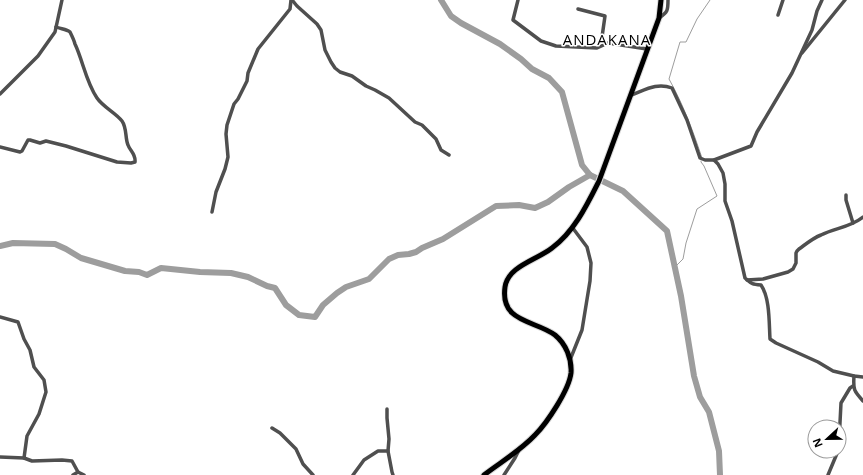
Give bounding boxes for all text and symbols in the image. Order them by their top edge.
district label: ANDAKANA [563,29,651,49]
north arrow [807,419,847,459]
text: N [809,436,826,450]

